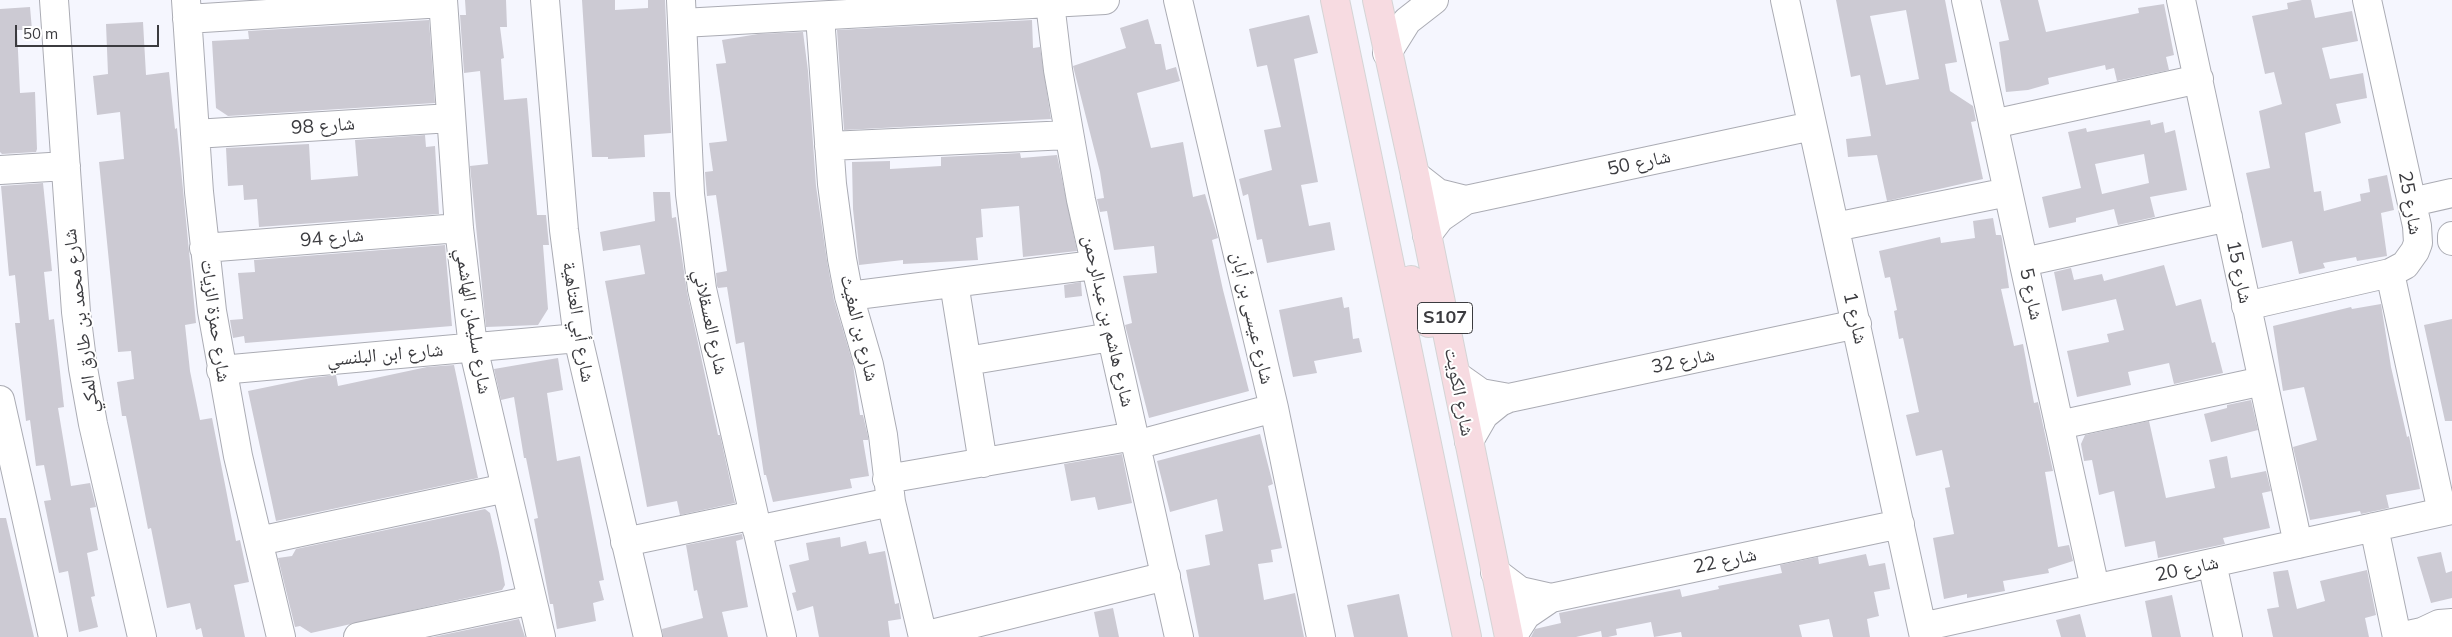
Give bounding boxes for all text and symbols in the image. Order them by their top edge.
scale bar [18,15,161,47]
text: 50 m [23,24,58,43]
street label: شارع 98 [290,112,356,140]
street label: شارع 50 [1605,145,1673,181]
street label: شارع 25 [2393,170,2427,236]
street label: شارع 94 [299,224,365,252]
street label: شارع محمد بن طارق المكي [58,227,104,415]
street label: شارع هاشم بن عبدالرحمن [1077,233,1139,409]
street label: شارع 15 [2221,238,2257,306]
street label: شارع سليمان الهاشمي [450,246,496,396]
street label: شارع عيسى بن أبان [1226,250,1278,386]
street label: شارع حمزة الزيات [195,258,235,384]
street label: شارع أبي العتاهية [557,260,599,384]
street label: شارع 5 [2014,266,2048,322]
street label: شارع العسقلاني [688,267,732,377]
street label: شارع بن المغيث [835,272,883,384]
street label: شارع 1 [1838,290,1872,346]
road number: S107 [1418,302,1472,334]
street label: شارع ابن البلنسي [326,339,444,371]
street label: شارع 32 [1649,343,1717,379]
street label: شارع الكويت [1439,346,1479,438]
street label: شارع 22 [1691,543,1759,579]
street label: شارع 20 [2153,551,2221,587]

